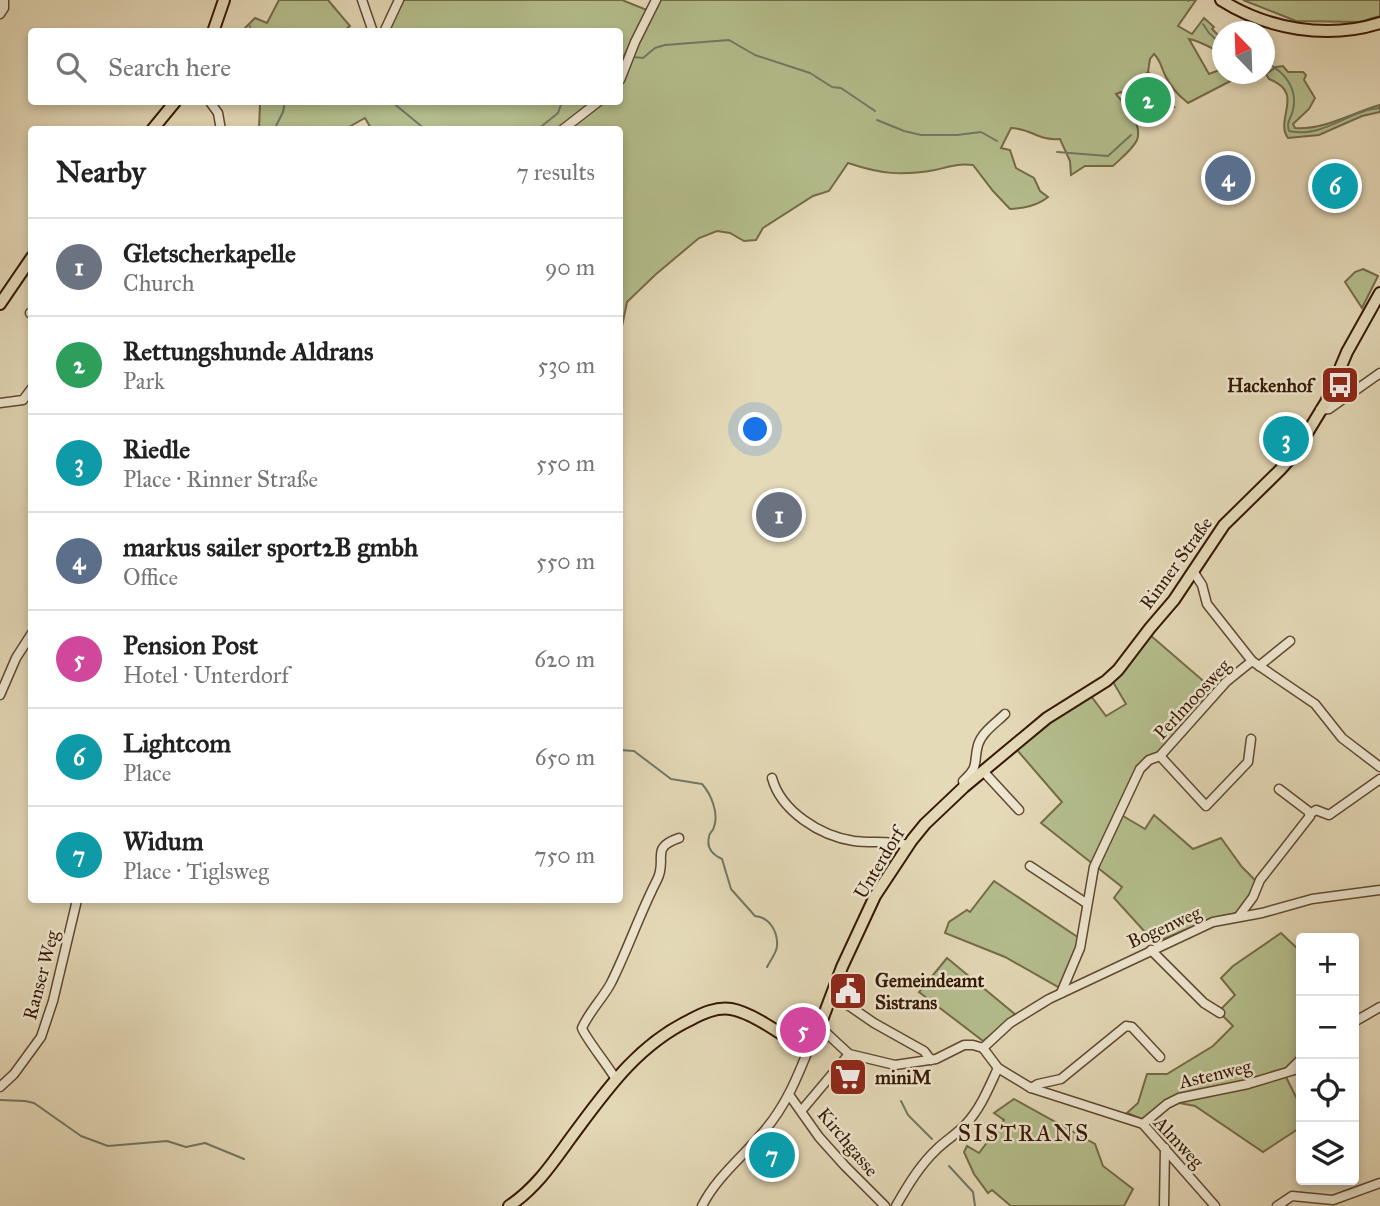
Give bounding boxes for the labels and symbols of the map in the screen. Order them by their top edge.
north arrow [1212,21,1275,84]
pin: 2 [1125,74,1171,126]
pin: 4 [1205,152,1251,204]
pin: 6 [1312,160,1358,212]
bus stop icon: Hackenhof [1319,364,1361,406]
place label: Hackenhof [1227,374,1317,397]
your location [738,412,772,446]
pin: 3 [1263,413,1309,465]
pin: 1 [756,489,802,541]
street label: Rinner Straße [1135,512,1217,614]
street label: Perlmoosweg [1149,654,1236,745]
street label: Unterdorf [849,821,911,903]
street label: Bogenweg [1124,901,1205,954]
street label: Ranser Weg [18,928,65,1023]
place label: Gemeindeamt Sistrans [875,969,984,1014]
public building icon: Gemeindeamt Sistrans [827,970,869,1012]
pin: 5 [780,1004,826,1056]
street label: Astenweg [1176,1054,1254,1095]
supermarket icon: miniM [827,1056,869,1098]
place label: miniM [874,1066,932,1089]
street label: Kirchgasse [812,1103,884,1182]
street label: Almweg [1148,1110,1209,1174]
district label: SISTRANS [958,1119,1090,1147]
pin: 7 [749,1129,795,1181]

